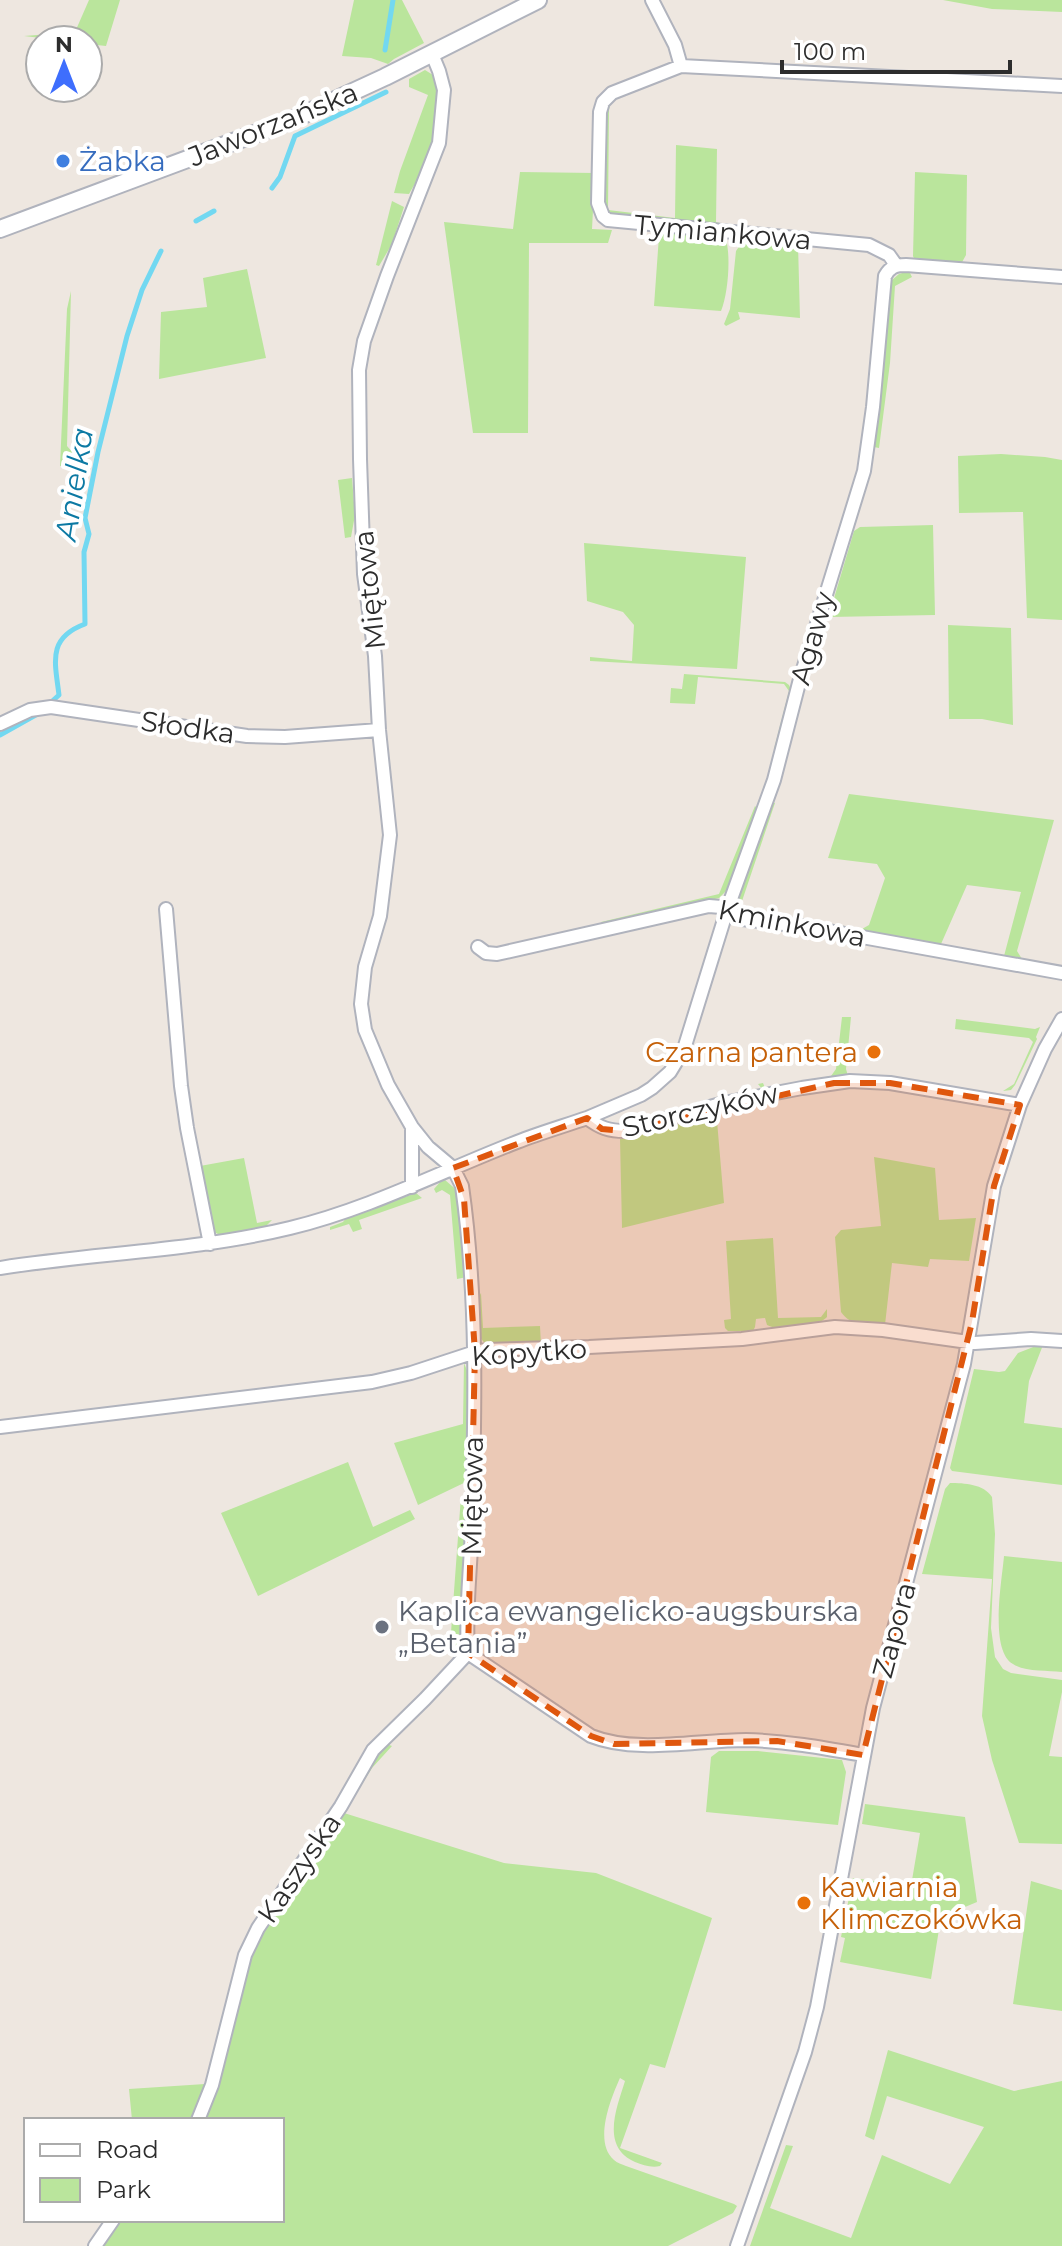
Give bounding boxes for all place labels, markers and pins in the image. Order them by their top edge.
place label: Żabka [79,144,166,178]
marker: Żabka [54,152,72,170]
place label: Czarna pantera [645,1035,858,1069]
marker: Czarna pantera [865,1043,883,1061]
place label: Kaplica ewangelicko-augsburska „Betania” [398,1594,859,1660]
marker: Kaplica ewangelicko-augsburska „Betania” [373,1618,391,1636]
place label: Kawiarnia Klimczokówka [820,1870,1023,1936]
marker: Kawiarnia Klimczokówka [795,1894,813,1912]

